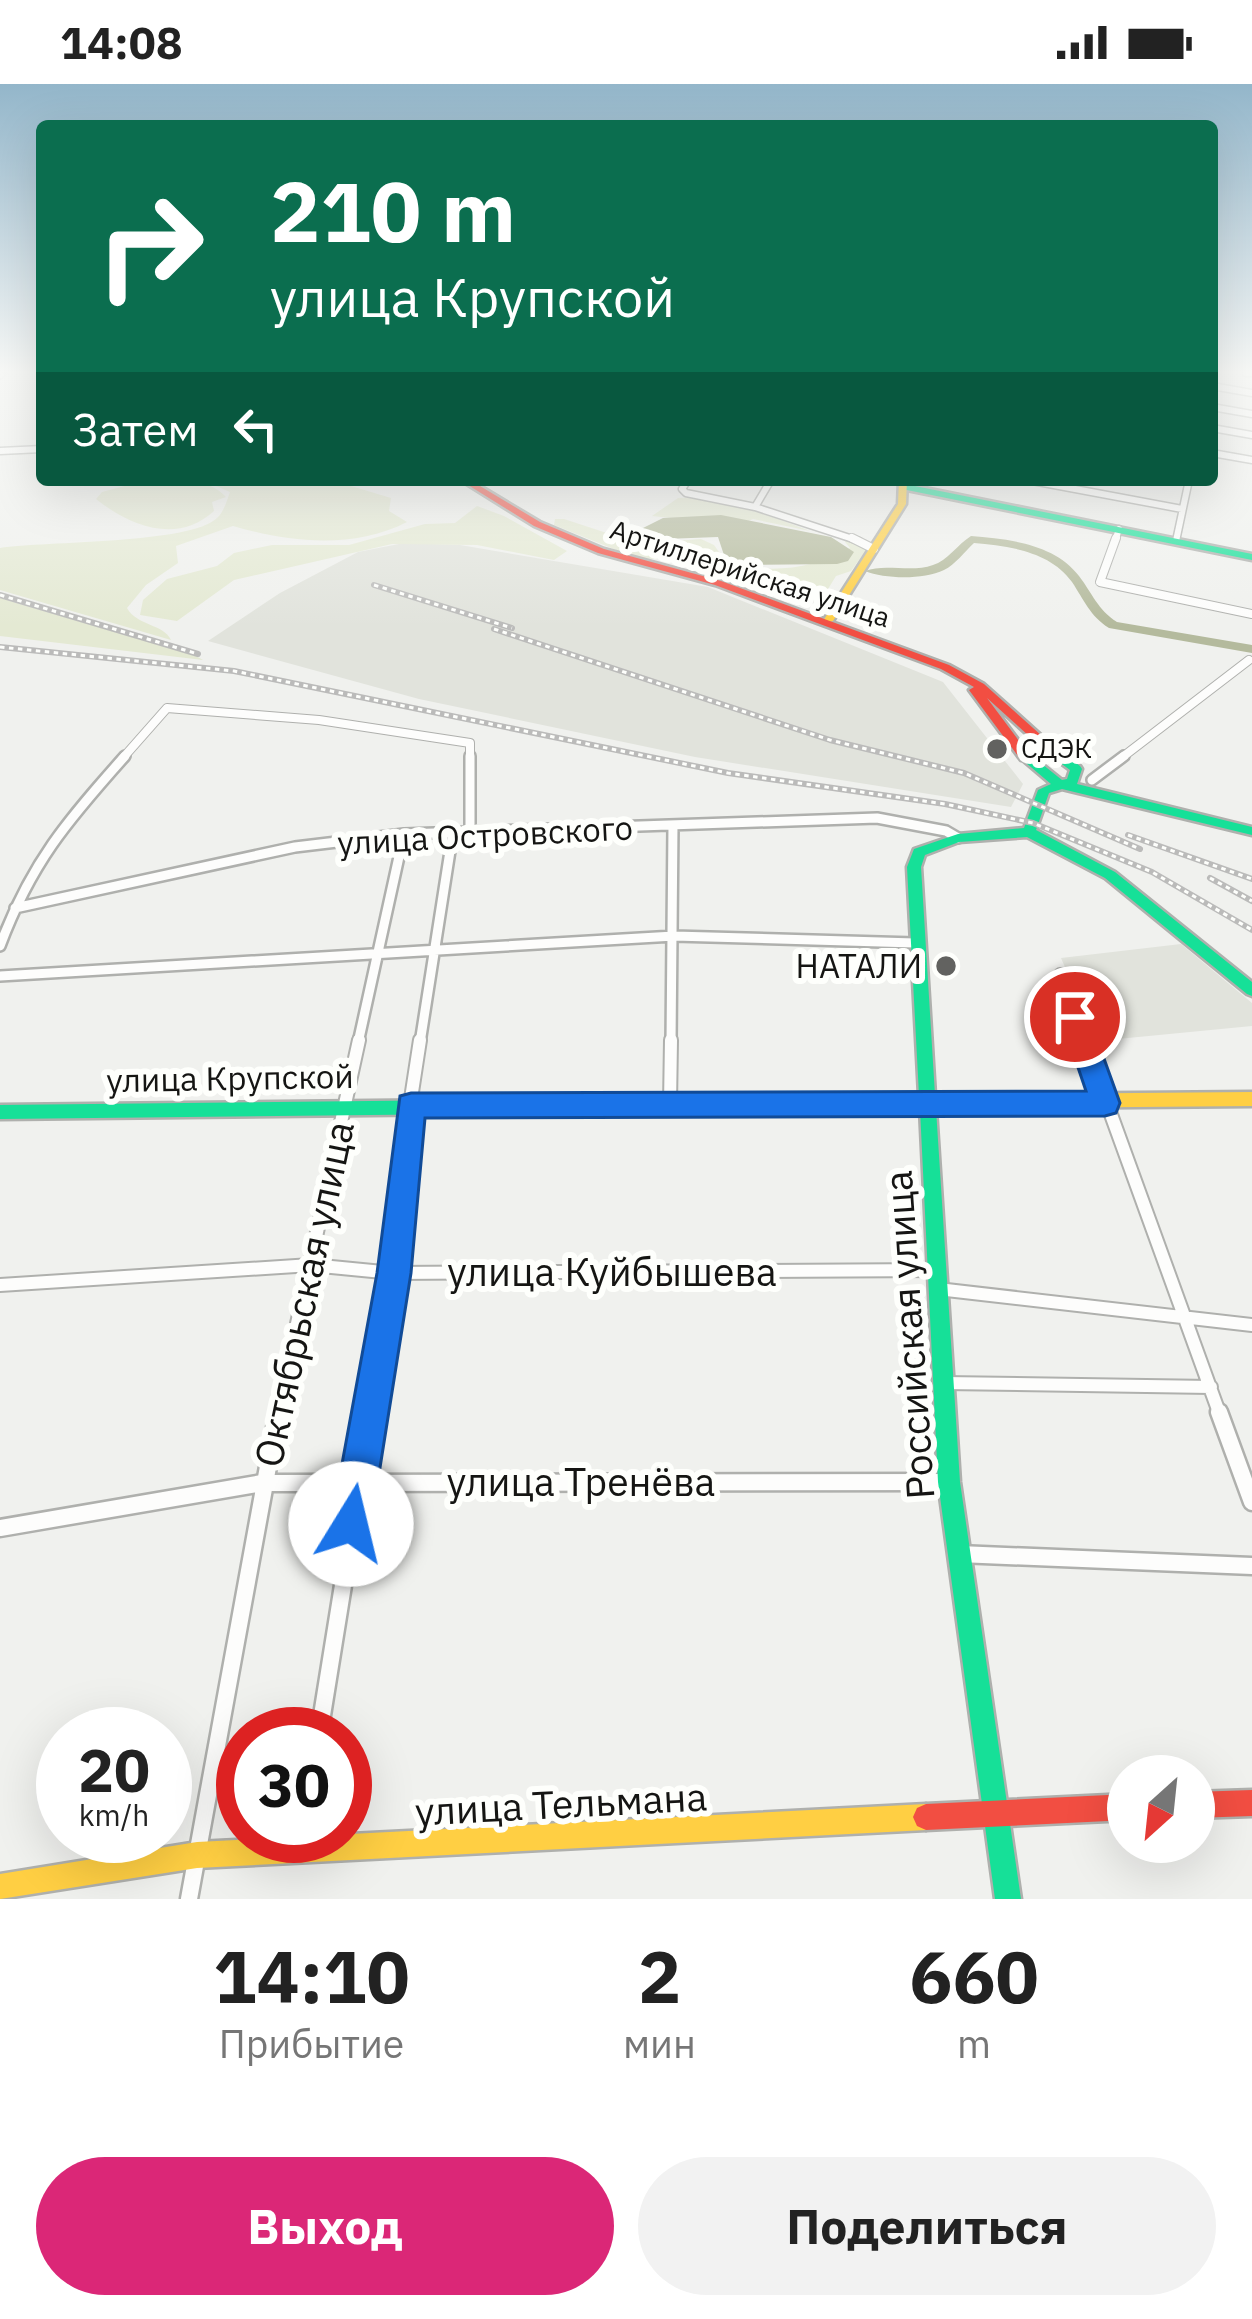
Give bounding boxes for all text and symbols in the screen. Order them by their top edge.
text: 14:08 [60,13,183,71]
text: 210 m [270,156,516,265]
icon: right [72,168,228,324]
text: улица Крупской [270,262,675,332]
icon: left [223,396,289,462]
text: Затем [72,400,199,458]
street label: Артиллерийская улица [606,511,895,634]
place label: СДЭК [1021,730,1092,765]
marker: СДЭК [984,736,1010,762]
street label: улица Островского [336,805,634,864]
place label: НАТАЛИ [796,944,922,987]
marker: НАТАЛИ [933,953,959,979]
pin [1024,966,1126,1068]
icon: arrive [1042,984,1108,1050]
street label: улица Крупской [106,1054,354,1101]
street label: Октябрьская улица [242,1116,365,1472]
street label: Российская улица [872,1169,945,1501]
street label: улица Куйбышева [447,1246,777,1297]
street label: улица Тренёва [447,1456,715,1507]
position arrow [288,1461,414,1587]
speed limit sign: 30 [216,1707,372,1863]
text: 20 [78,1730,150,1809]
north arrow [1107,1755,1215,1863]
map controls [1107,1755,1215,1863]
street label: улица Тельмана [414,1770,708,1837]
text: km/h [79,1795,149,1834]
text: 14:10 [213,1929,410,2023]
text: 2 [638,1929,681,2023]
text: 660 [909,1929,1039,2023]
text: Прибытие [219,2018,404,2069]
text: мин [623,2018,696,2069]
text: m [957,2018,991,2069]
button: Выход [36,2157,614,2295]
button: Поделиться [638,2157,1216,2295]

